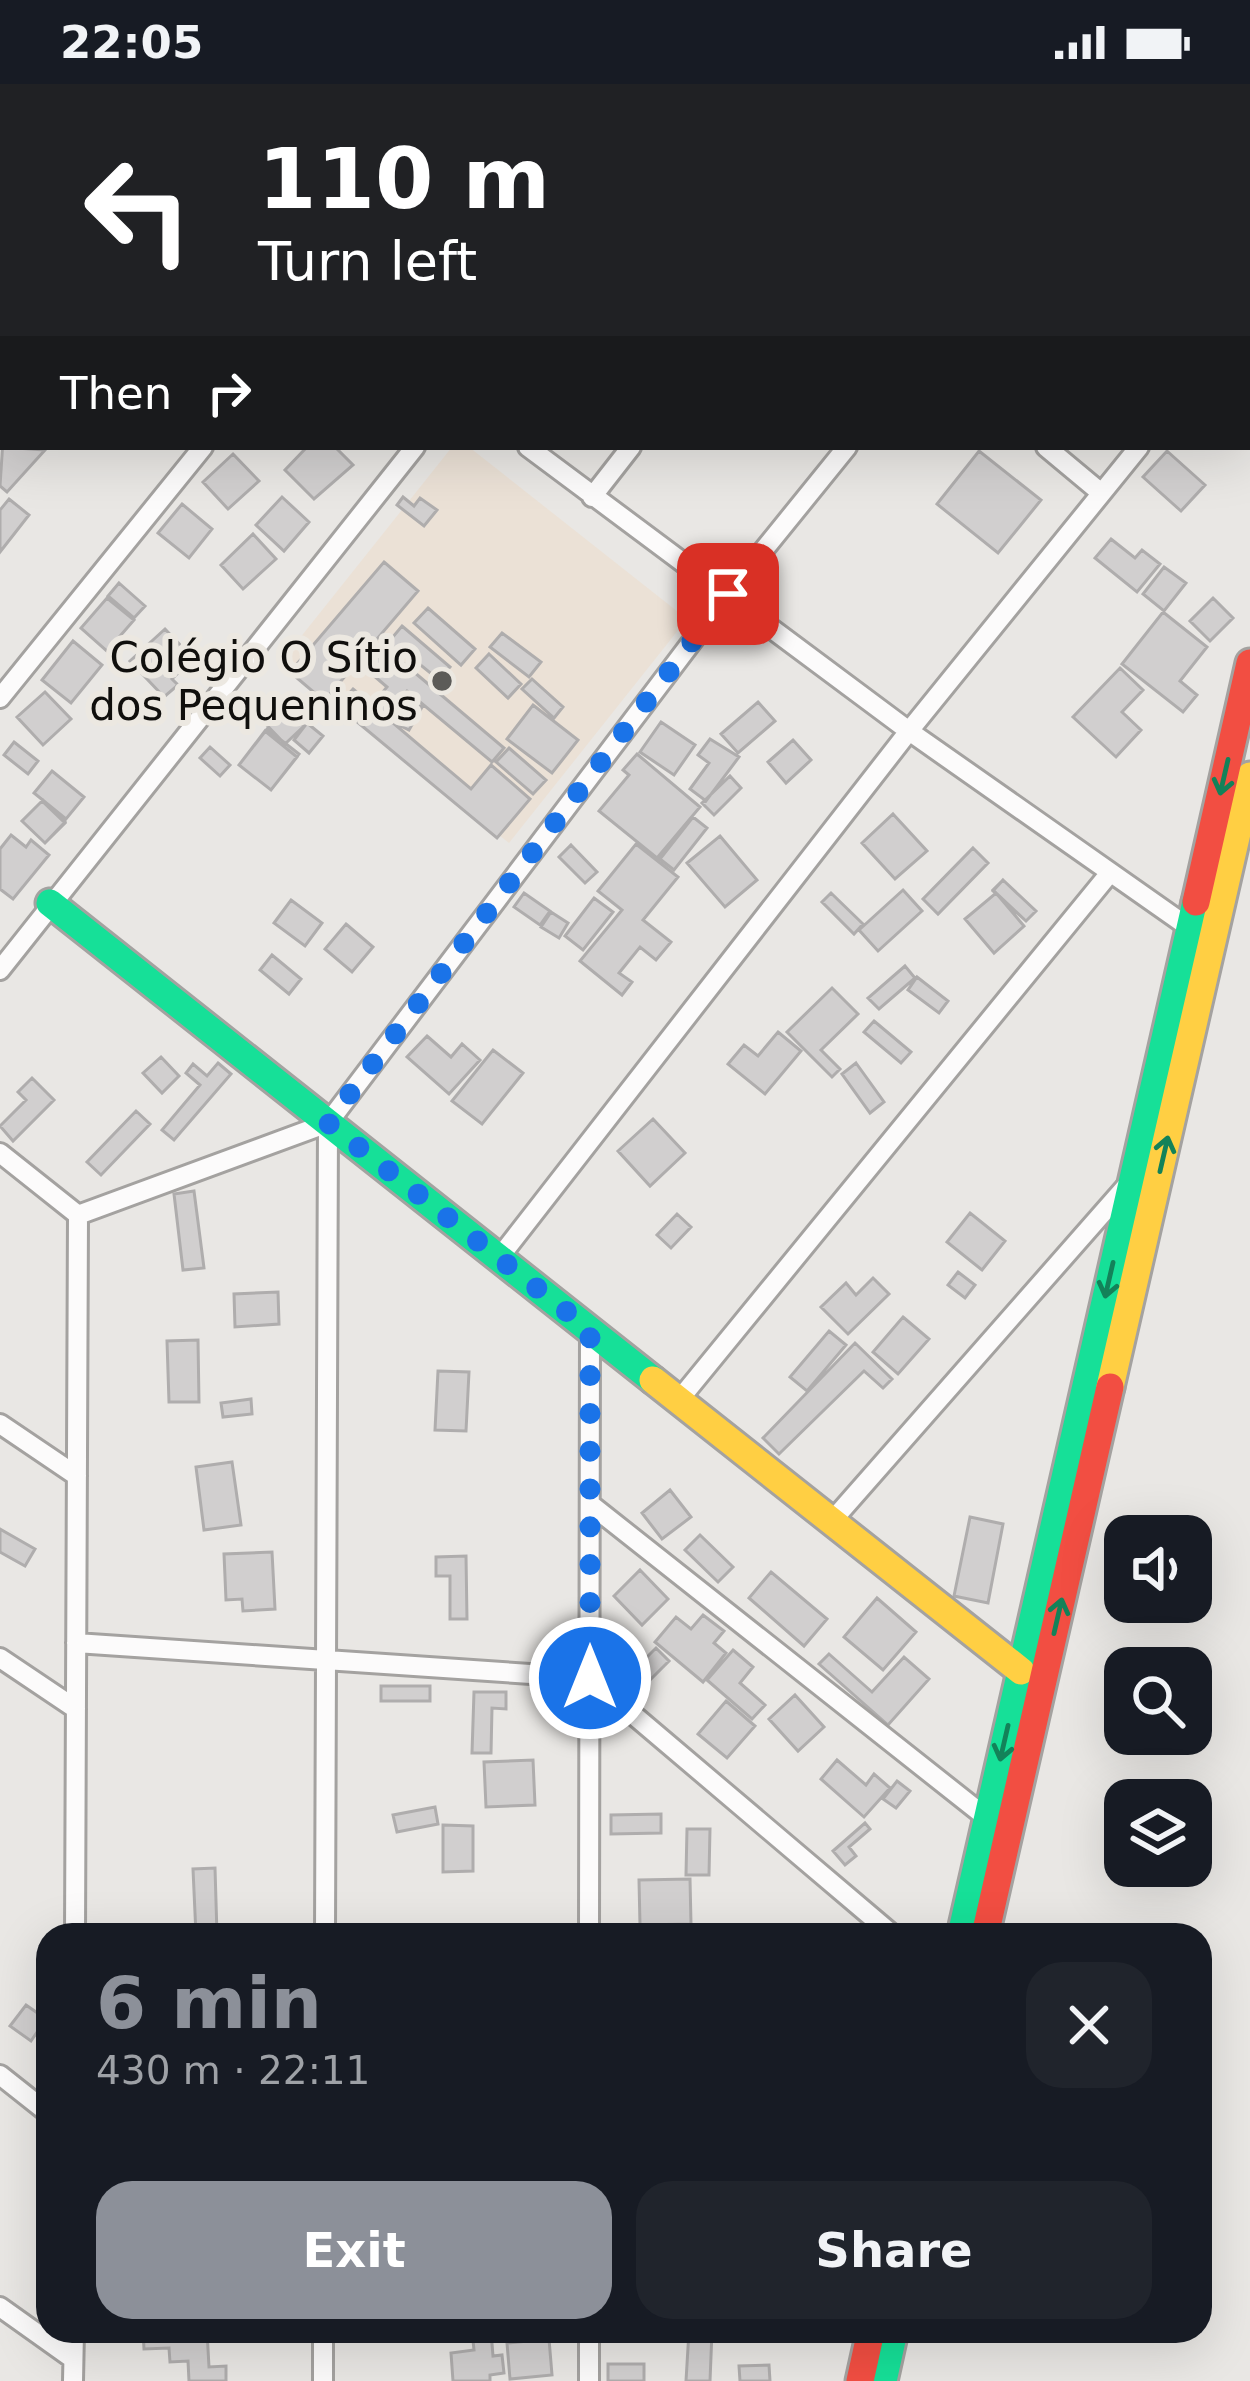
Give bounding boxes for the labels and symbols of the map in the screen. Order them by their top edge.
pin [677,543,779,645]
place label: Colégio O Sítio dos Pequeninos [89,633,418,730]
marker: Colégio O Sítio dos Pequeninos [429,668,455,694]
one-way arrow [1212,758,1234,796]
one-way arrow [1153,1136,1176,1174]
one-way arrow [1097,1261,1120,1299]
one-way arrow [1048,1598,1070,1636]
position arrow [527,1615,653,1741]
one-way arrow [992,1723,1015,1761]

